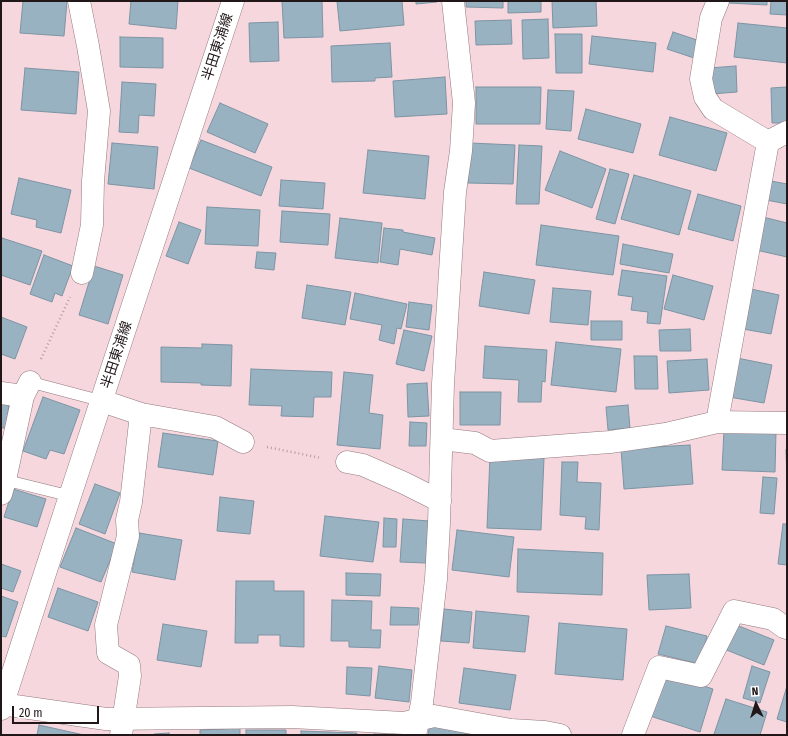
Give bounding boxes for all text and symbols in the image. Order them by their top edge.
street label: 半田東浦線 [199,11,237,83]
street label: 半田東浦線 [98,319,136,391]
north arrow [736,684,776,724]
text: N [751,685,759,698]
scale bar [14,698,101,724]
text: 20 m [19,706,43,720]

